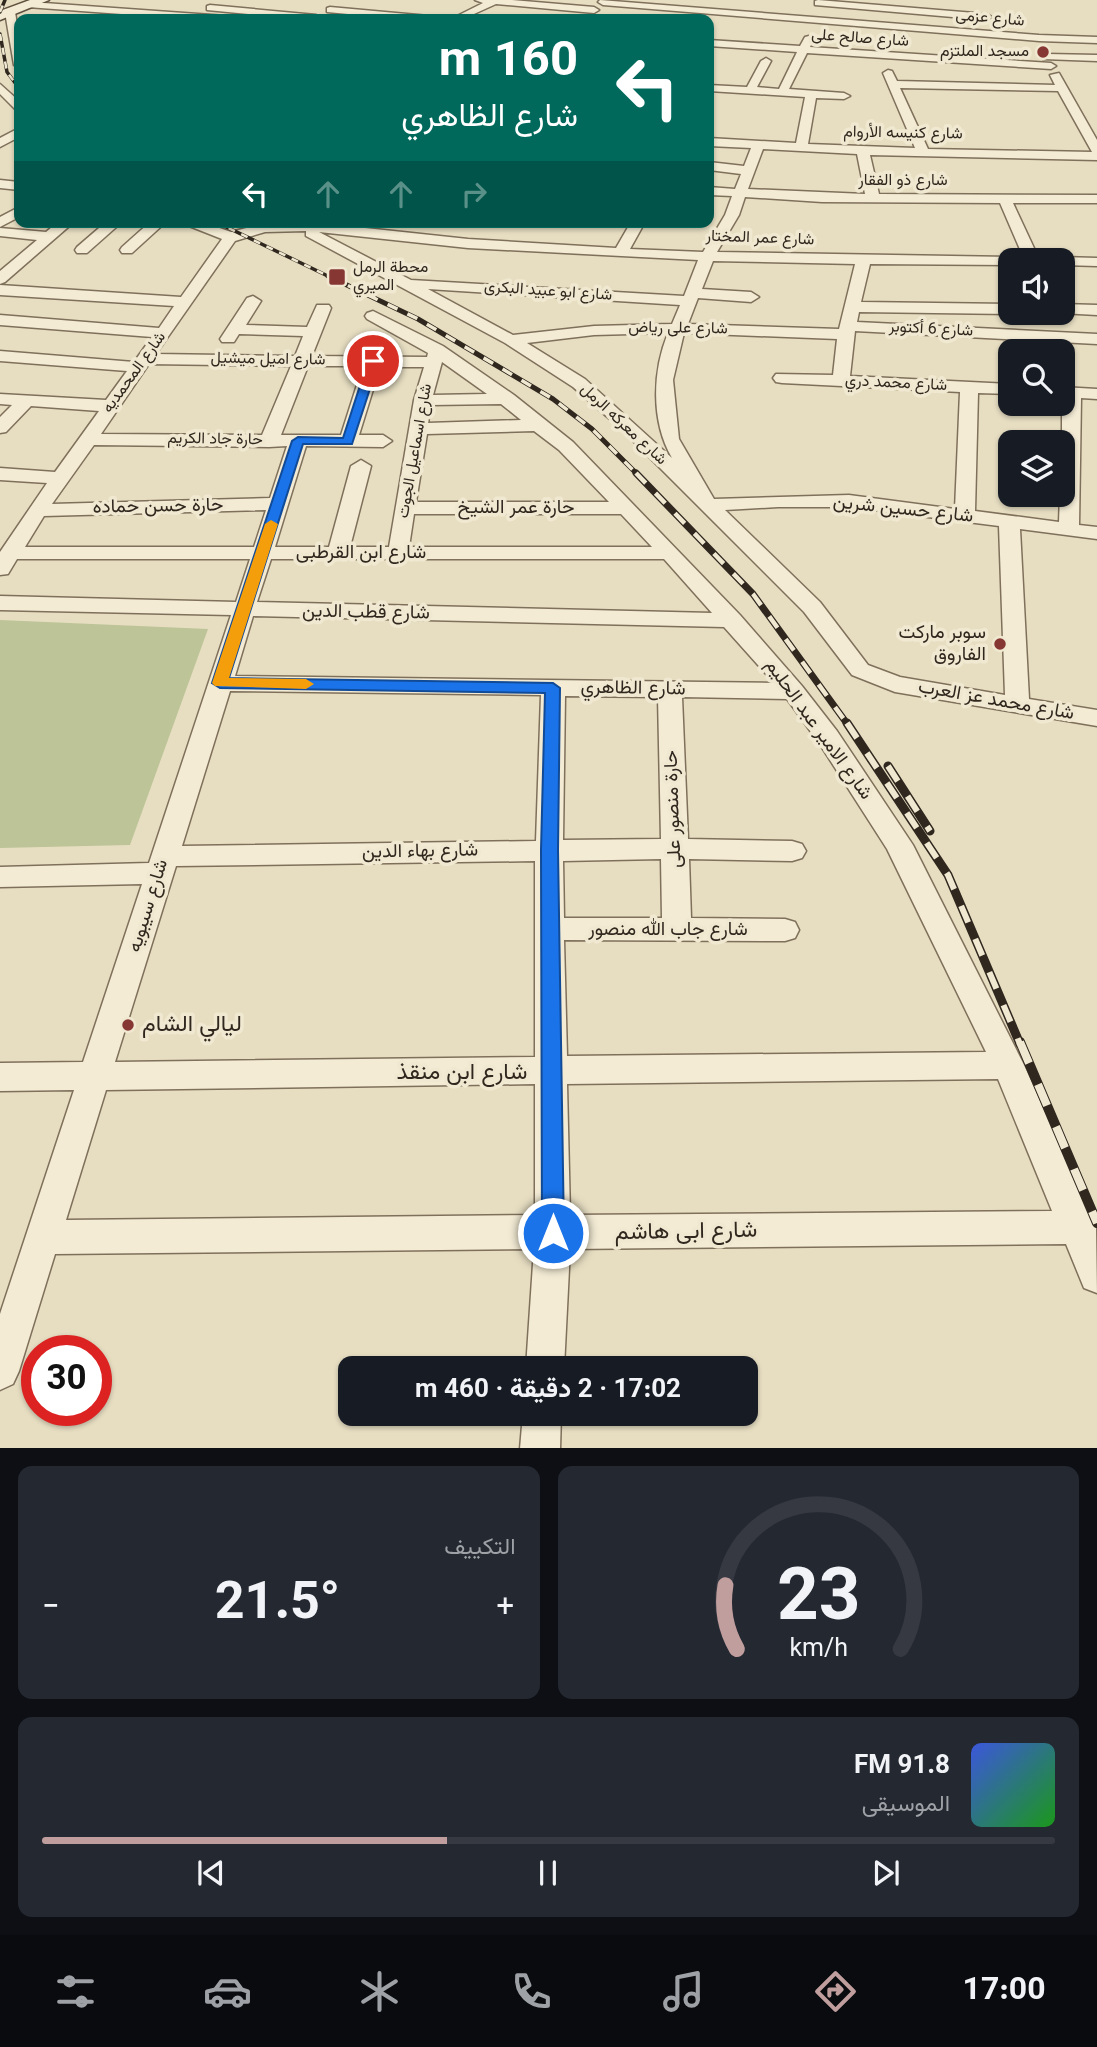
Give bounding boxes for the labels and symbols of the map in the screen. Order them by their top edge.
street label: شارع عزمى [955,4,1025,34]
street label: شارع صالح على [810,23,910,55]
place label: مسجد الملتزم [940,40,1029,65]
marker: مسجد الملتزم [1035,44,1051,60]
street label: شارع كنيسه الأروام [843,120,963,148]
street label: شارع ذو الفقار [857,169,948,194]
street label: شارع عمر المختار [704,225,815,253]
place label: محطة الرمل الميري [353,256,428,299]
marker: محطة الرمل الميري [327,267,347,287]
street label: شارع ابو عبيد البكرى [483,275,613,309]
street label: شارع 6 أكتوبر [887,315,974,345]
street label: شارع على رياض [628,316,728,342]
street label: شارع المحمديه [97,327,173,419]
pin [343,331,403,391]
street label: شارع اميل ميشيل [210,346,326,374]
street label: شارع محمد دري [844,369,948,399]
street label: شارع معركه الرمل [574,378,672,472]
street label: شارع اسماعيل الجوت [392,382,440,520]
street label: حارة جاد الكريم [167,427,263,453]
street label: شارع حسين شرين [831,488,975,532]
street label: حارة حسن حماده [92,491,224,523]
street label: حارة عمر الشيخ [458,494,574,523]
street label: شارع ابن القرطبى [296,539,426,568]
street label: شارع قطب الدين [302,597,430,629]
place label: سوبر ماركت الفاروق [899,619,986,670]
marker: سوبر ماركت الفاروق [992,636,1008,652]
street label: شارع الامير عبد الحليم [757,653,879,807]
street label: شارع محمد عز العرب [916,673,1076,729]
street label: شارع الظاهري [580,674,686,704]
street label: حارة منصور على [657,750,691,868]
street label: شارع بهاء الدين [362,836,478,868]
street label: شارع سيبويه [121,856,177,956]
street label: شارع جاب الله منصور [587,916,748,945]
place label: ليالي الشام [142,1007,242,1043]
marker: ليالي الشام [120,1017,136,1033]
street label: شارع ابن منقذ [396,1055,528,1091]
position arrow [516,1196,590,1270]
street label: شارع ابى هاشم [614,1213,758,1251]
speed limit sign: 30 [21,1335,112,1426]

